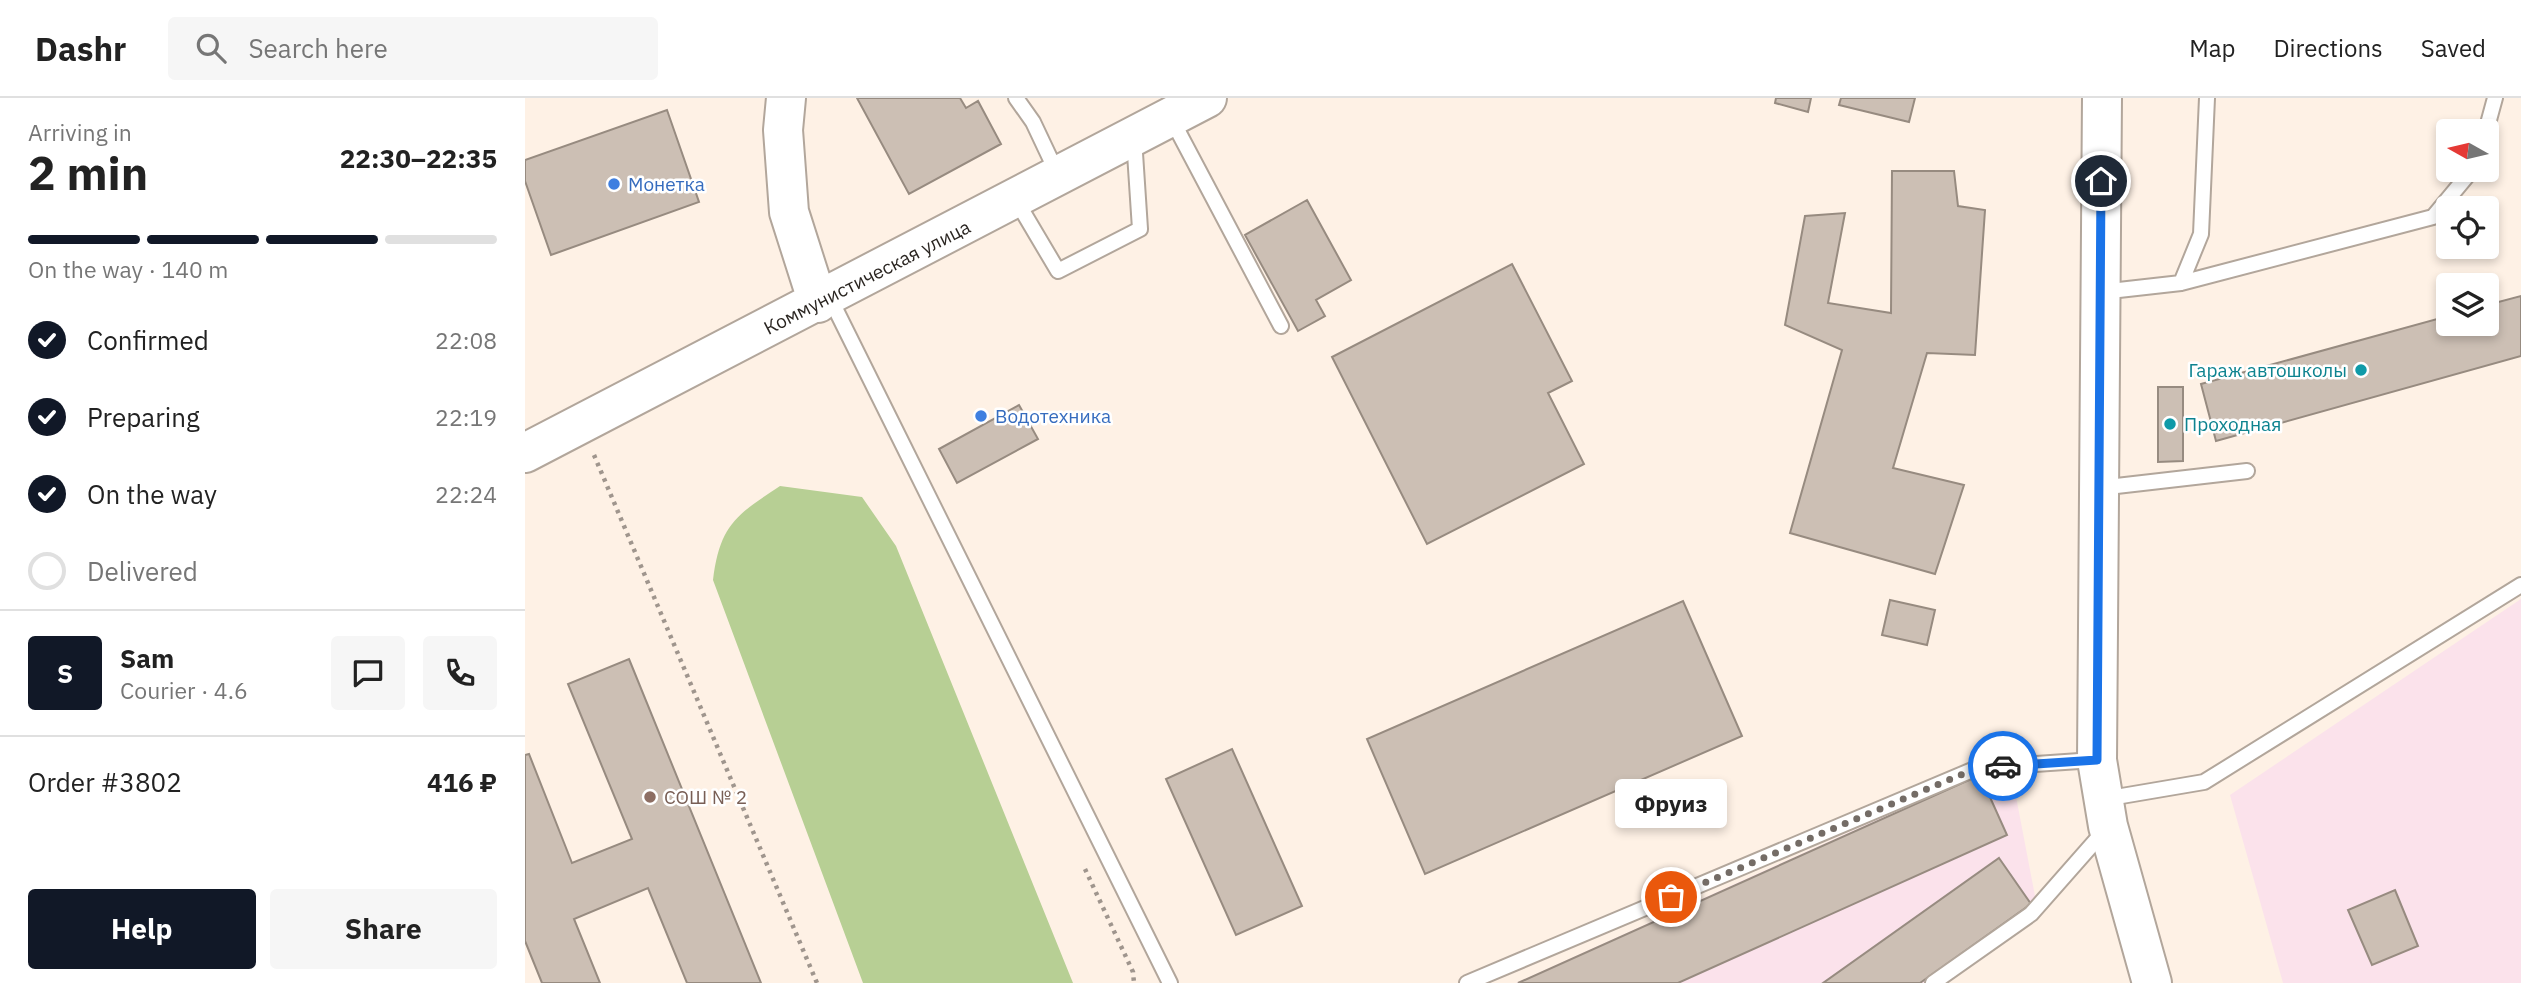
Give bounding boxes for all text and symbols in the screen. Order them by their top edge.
search box [168,17,658,80]
text: Dashr [35,27,126,70]
icon: search [192,29,230,67]
text: Search here [248,31,388,65]
text: Map [2189,32,2235,64]
text: Directions [2273,32,2383,64]
text: Saved [2421,32,2486,64]
text: Arriving in [28,117,132,147]
north arrow [2436,119,2499,182]
map controls [2436,119,2499,336]
text: 22:30–22:35 [340,141,497,175]
text: 2 min [28,143,148,203]
pin [2071,151,2131,211]
icon: home [2082,162,2120,200]
place label: Монетка [628,172,705,196]
marker: Монетка [606,176,622,192]
button: locate [2436,196,2499,259]
street label: Коммунистическая улица [760,214,974,340]
text: On the way · 140 m [28,254,228,284]
button: layers [2436,273,2499,336]
icon: check [28,321,66,359]
text: Confirmed [87,323,209,357]
text: 22:08 [435,325,497,355]
place label: Гараж автошколы [2188,358,2347,382]
marker: Гараж автошколы [2353,362,2369,378]
icon: check [28,398,66,436]
text: Preparing [87,400,200,434]
text: 22:19 [435,402,497,432]
place label: Водотехника [995,404,1111,428]
marker: Водотехника [973,408,989,424]
place label: Проходная [2184,412,2281,436]
marker: Проходная [2162,416,2178,432]
icon: check [28,475,66,513]
text: On the way [87,477,217,511]
text: 22:24 [435,479,497,509]
text: Delivered [87,554,198,588]
button: chat [331,636,405,710]
button: phone [423,636,497,710]
text: Sam [120,641,174,675]
text: S [57,656,73,690]
text: Courier · 4.6 [120,675,248,705]
courier [1968,731,2038,801]
icon: car [1984,747,2022,785]
text: Order #3802 [28,765,182,799]
text: 416 ₽ [427,765,497,799]
callout: Фруиз [1615,778,1727,827]
place label: СОШ № 2 [664,785,747,809]
text: Фруиз [1634,788,1708,818]
marker: СОШ № 2 [642,789,658,805]
pin [1641,867,1701,927]
icon: bag [1652,878,1690,916]
button: Help [28,889,256,969]
button: Share [270,889,497,969]

